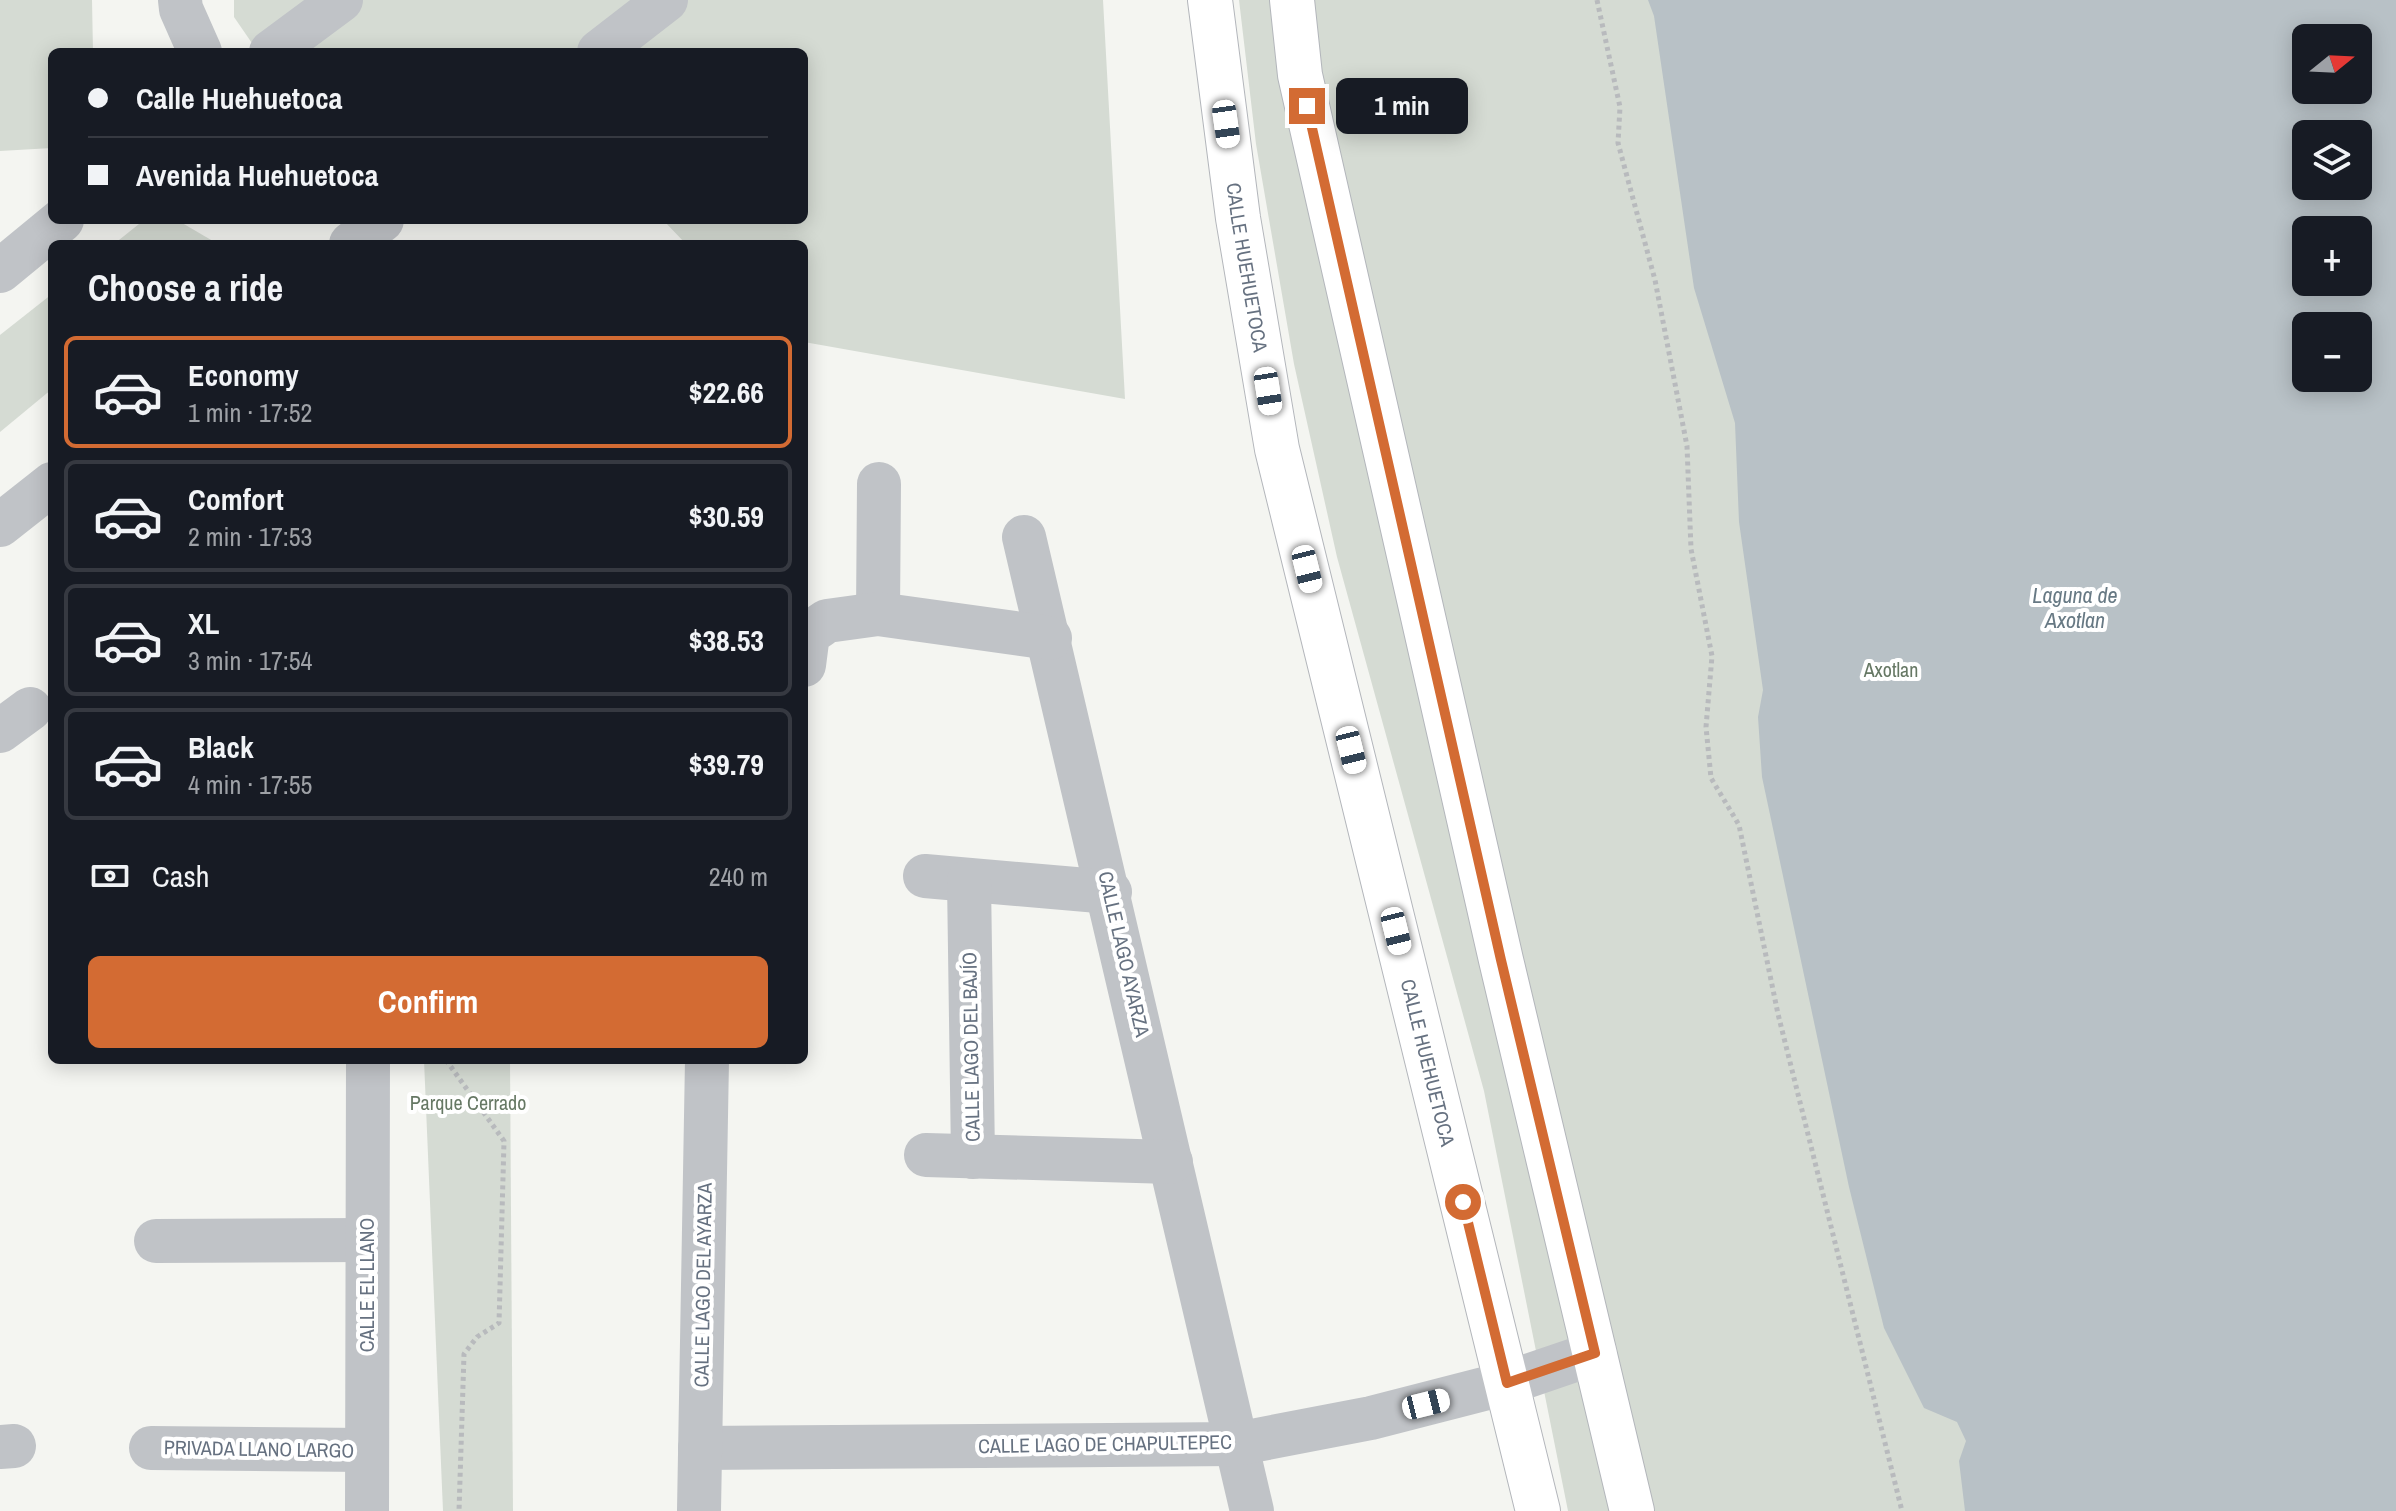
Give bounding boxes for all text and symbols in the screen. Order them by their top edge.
north arrow [2292,24,2372,104]
map controls [2292,24,2372,392]
text: Calle Huehuetoca [136,78,342,118]
callout: 1 min [1335,78,1467,134]
route end [1289,88,1325,124]
text: 1 min [1374,88,1430,123]
car [1211,99,1241,149]
button: layers [2292,120,2372,200]
text: Avenida Huehuetoca [136,155,378,195]
street label: CALLE HUEHUETOCA [1221,181,1274,354]
button: + [2292,216,2372,296]
text: Choose a ride [88,264,283,312]
button: − [2292,312,2372,392]
text: Economy [188,355,299,395]
icon: car [92,356,164,428]
car [1252,365,1284,417]
text: $22.66 [689,372,764,412]
text: 1 min · 17:52 [188,395,312,430]
text: Comfort [188,479,284,519]
icon: car [92,480,164,552]
text: $30.59 [689,496,764,536]
text: 2 min · 17:53 [188,519,312,554]
car [1290,543,1324,595]
water label: Laguna de Axotlan [2032,580,2118,635]
text: XL [188,603,219,643]
icon: car [92,604,164,676]
text: $38.53 [689,620,764,660]
text: 3 min · 17:54 [188,643,312,678]
park label: Axotlan [1863,656,1918,683]
car [1334,724,1368,776]
text: Black [188,727,254,767]
icon: car [92,728,164,800]
text: $39.79 [689,744,764,784]
text: 4 min · 17:55 [188,767,312,802]
icon: cash [88,854,132,898]
text: Cash [152,856,209,896]
text: 240 m [709,859,768,894]
street label: CALLE LAGO AYARZA [1092,869,1157,1039]
car [1379,905,1413,957]
street label: CALLE LAGO DEL BAJÍO [955,952,986,1142]
button: Confirm [88,956,768,1048]
street label: CALLE HUEHUETOCA [1395,976,1462,1149]
park label: Parque Cerrado [410,1089,526,1116]
street label: CALLE LAGO DEL AYARZA [687,1182,718,1388]
route start [1445,1184,1481,1220]
street label: CALLE EL LLANO [353,1218,380,1352]
car [1400,1387,1452,1421]
street label: CALLE LAGO DE CHAPULTEPEC [978,1428,1232,1459]
street label: PRIVADA LLANO LARGO [164,1433,354,1464]

